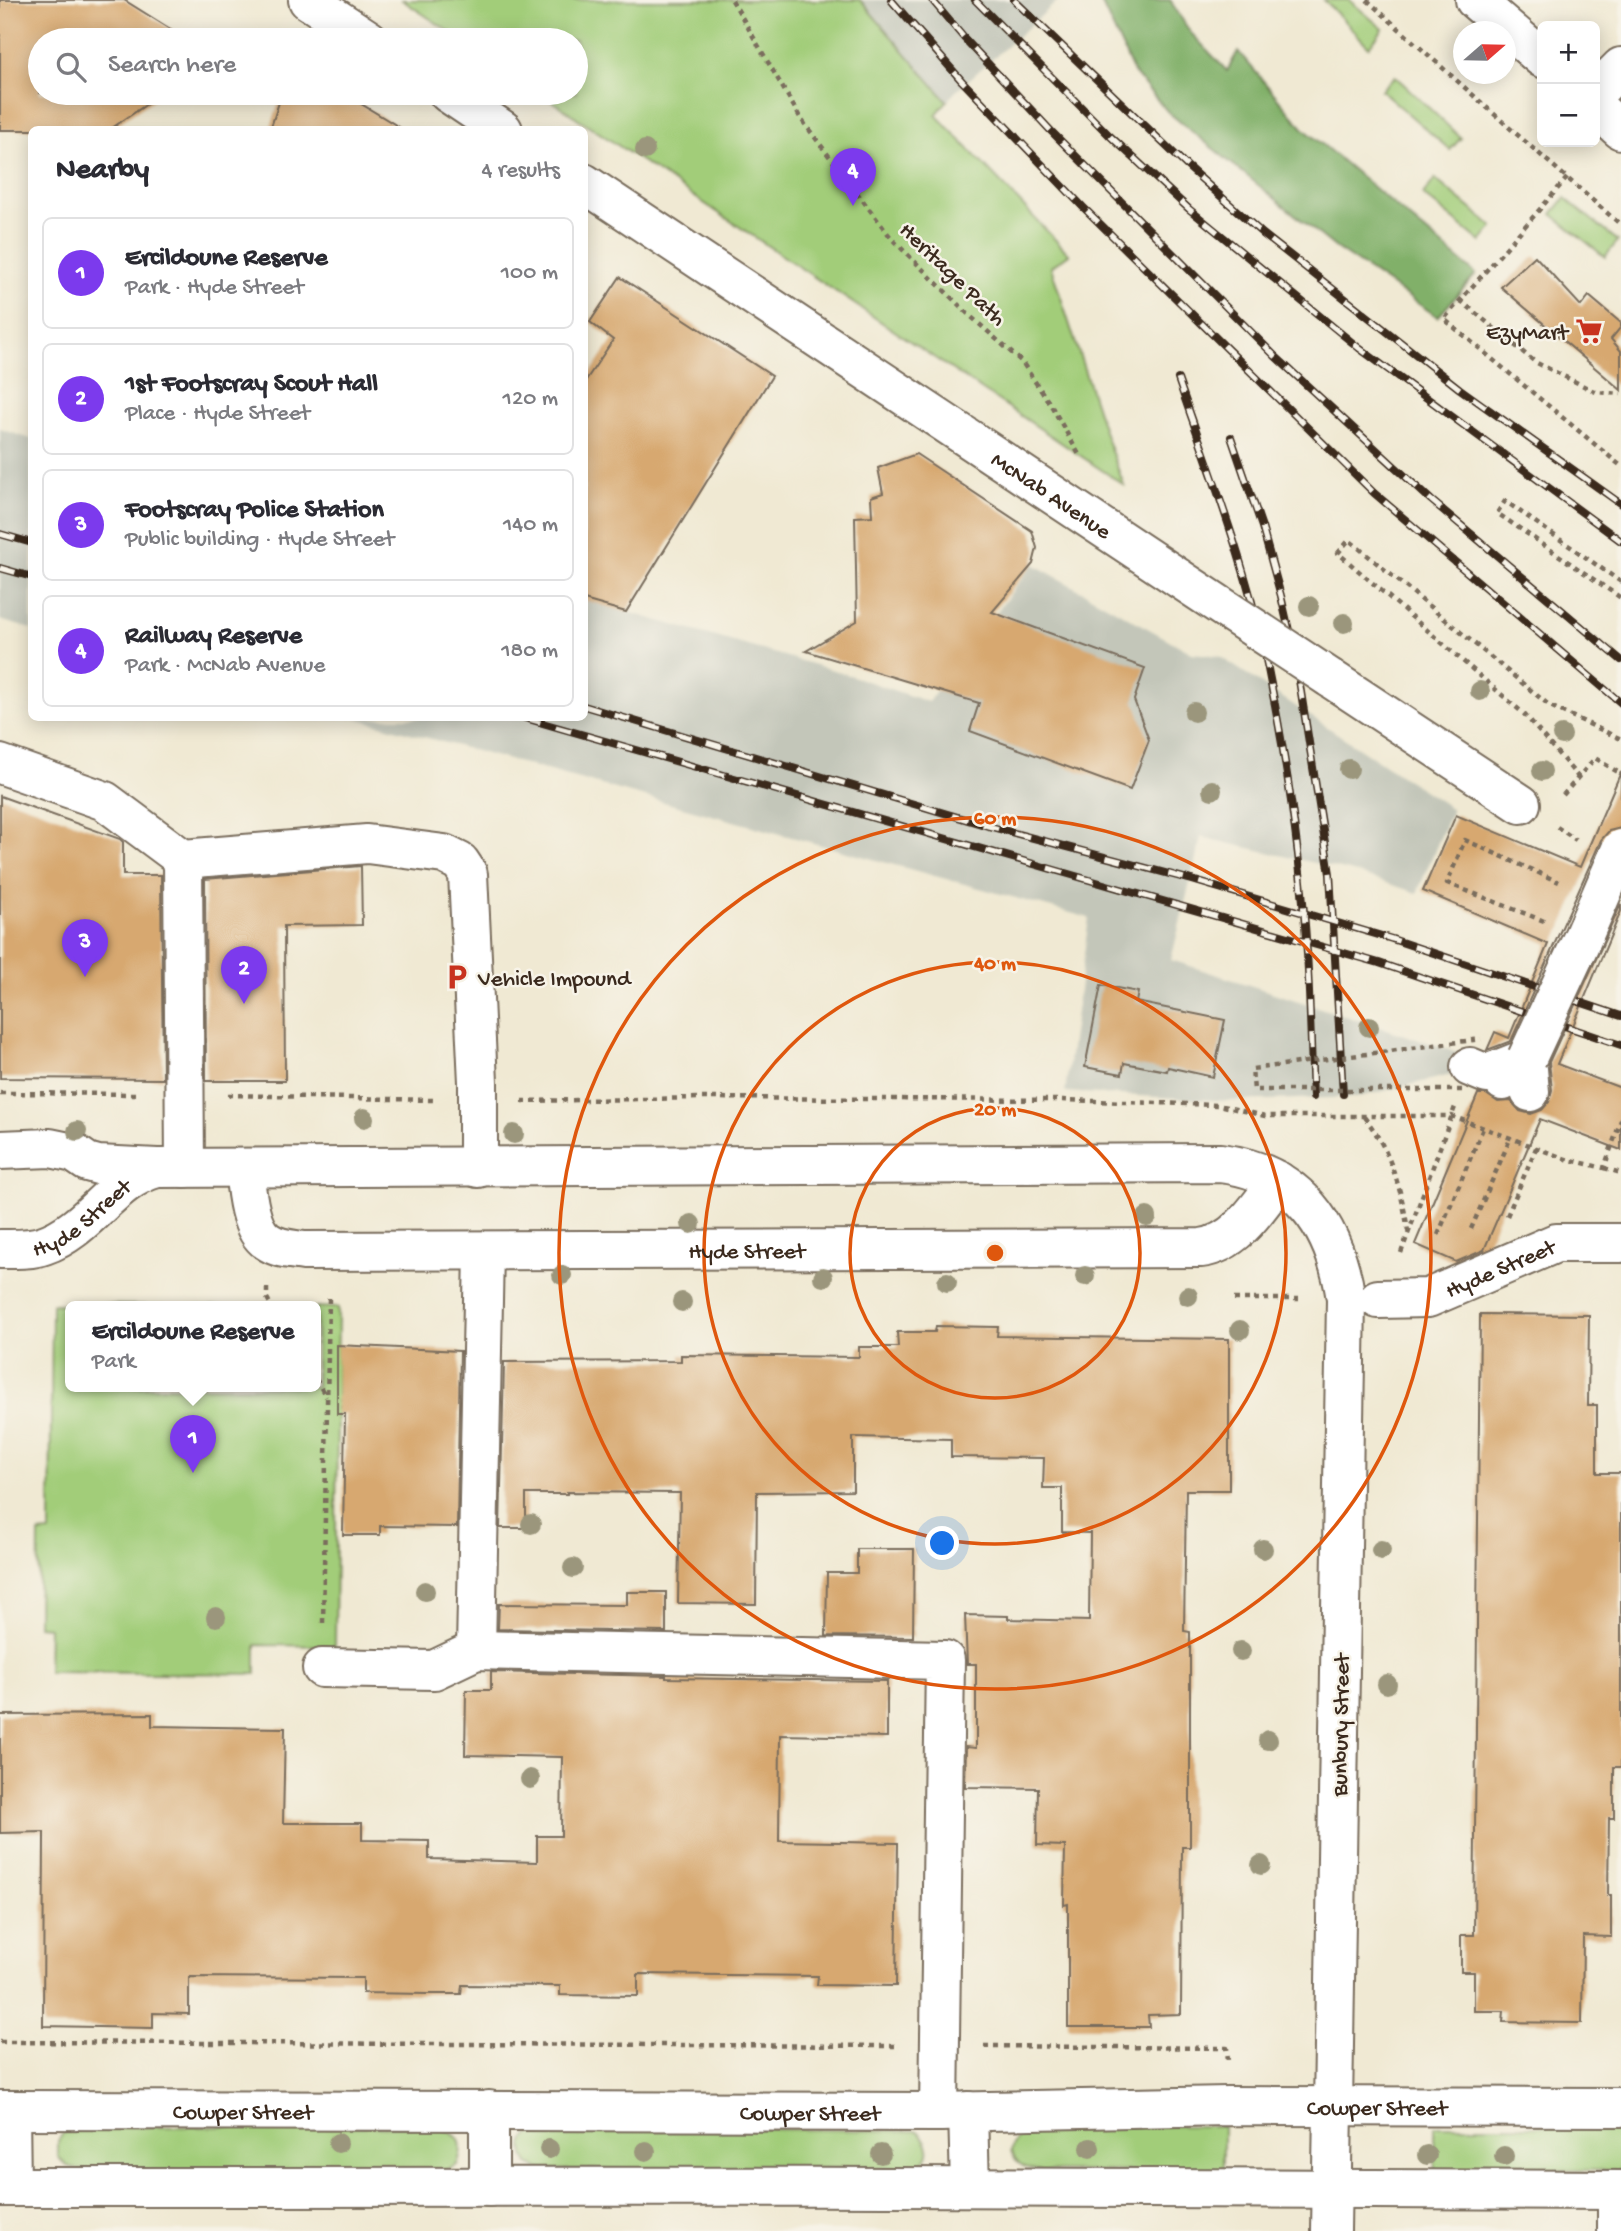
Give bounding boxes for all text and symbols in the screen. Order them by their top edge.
north arrow [1453,21,1516,84]
map controls [1537,21,1600,147]
button: + [1537,21,1600,84]
search box [28,28,588,105]
icon: search [52,48,90,86]
text: Search here [108,51,236,82]
button: − [1537,84,1600,147]
pin: 4 [830,148,876,206]
text: Nearby [56,154,149,189]
text: 4 results [481,158,560,185]
street label: Heritage Path [893,218,1011,333]
text: Ercildoune Reserve [125,244,328,275]
text: 1 [76,260,86,287]
text: 100 m [501,260,558,287]
text: Park · Hyde Street [125,275,304,302]
supermarket icon: EzyMart [1574,316,1604,346]
place label: EzyMart [1486,321,1570,348]
text: 1st Footscray Scout Hall [125,370,378,401]
text: 2 [75,386,87,413]
text: 120 m [503,386,558,413]
text: Place · Hyde Street [125,401,310,428]
street label: McNab Avenue [985,447,1116,547]
text: Footscray Police Station [125,496,384,527]
text: 3 [75,512,87,539]
text: 140 m [503,512,558,539]
text: Public building · Hyde Street [125,527,394,554]
text: Railway Reserve [125,622,302,653]
text: 4 [76,638,86,665]
text: 180 m [501,638,558,665]
text: Park · McNab Avenue [125,653,325,680]
text: 60 m [974,808,1016,833]
pin: 3 [62,919,108,977]
pin: 2 [221,946,267,1004]
text: 40 m [973,953,1016,978]
parking icon: Vehicle Impound [442,962,472,992]
place label: Vehicle Impound [477,967,632,994]
text: 20 m [974,1099,1016,1124]
street label: Hyde Street [30,1173,139,1265]
street label: Hyde Street [1442,1234,1561,1306]
street label: Hyde Street [688,1239,807,1267]
centre of rings [983,1241,1007,1265]
popup [65,1301,321,1392]
text: Ercildoune Reserve [92,1318,294,1349]
text: Park [92,1349,136,1376]
pin: 1 [170,1415,216,1473]
your location [925,1526,959,1560]
street label: Bunbury Street [1328,1652,1357,1798]
street label: Cowper Street [1307,2096,1449,2124]
street label: Cowper Street [173,2100,315,2128]
street label: Cowper Street [740,2102,882,2129]

